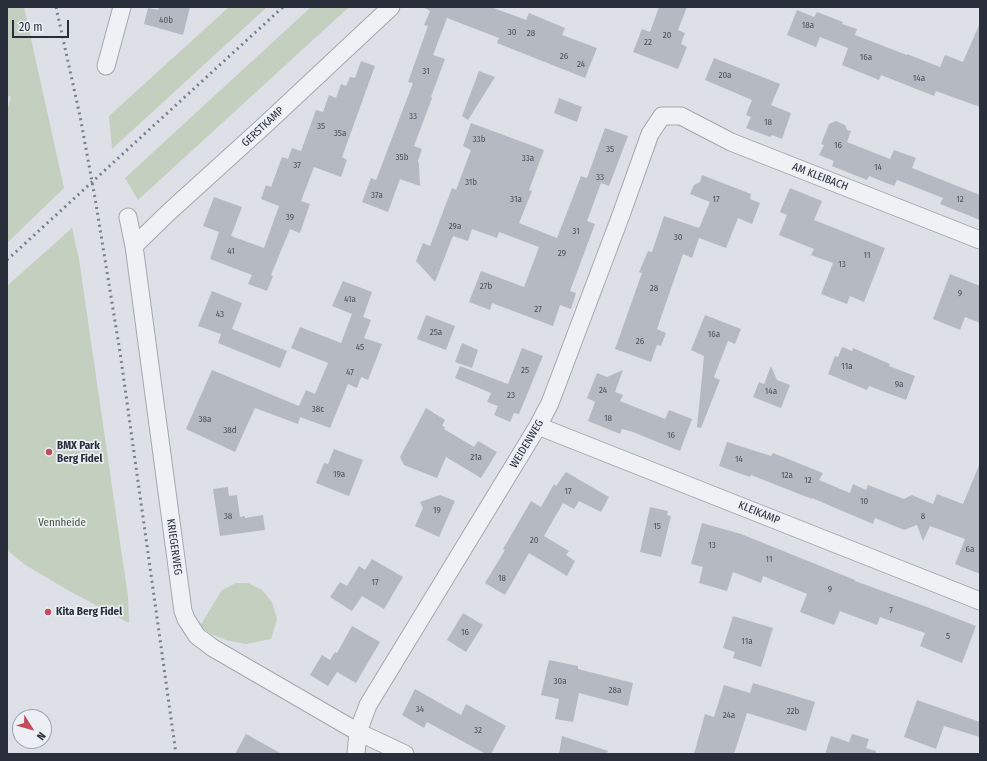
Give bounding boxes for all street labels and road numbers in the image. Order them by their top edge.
street label: GERSTKAMP [239,104,287,150]
street label: AM KLEIBACH [790,160,850,194]
street label: WEIDENWEG [507,417,547,471]
street label: KLEIKAMP [736,499,782,527]
street label: KRIEGERWEG [164,518,184,576]

